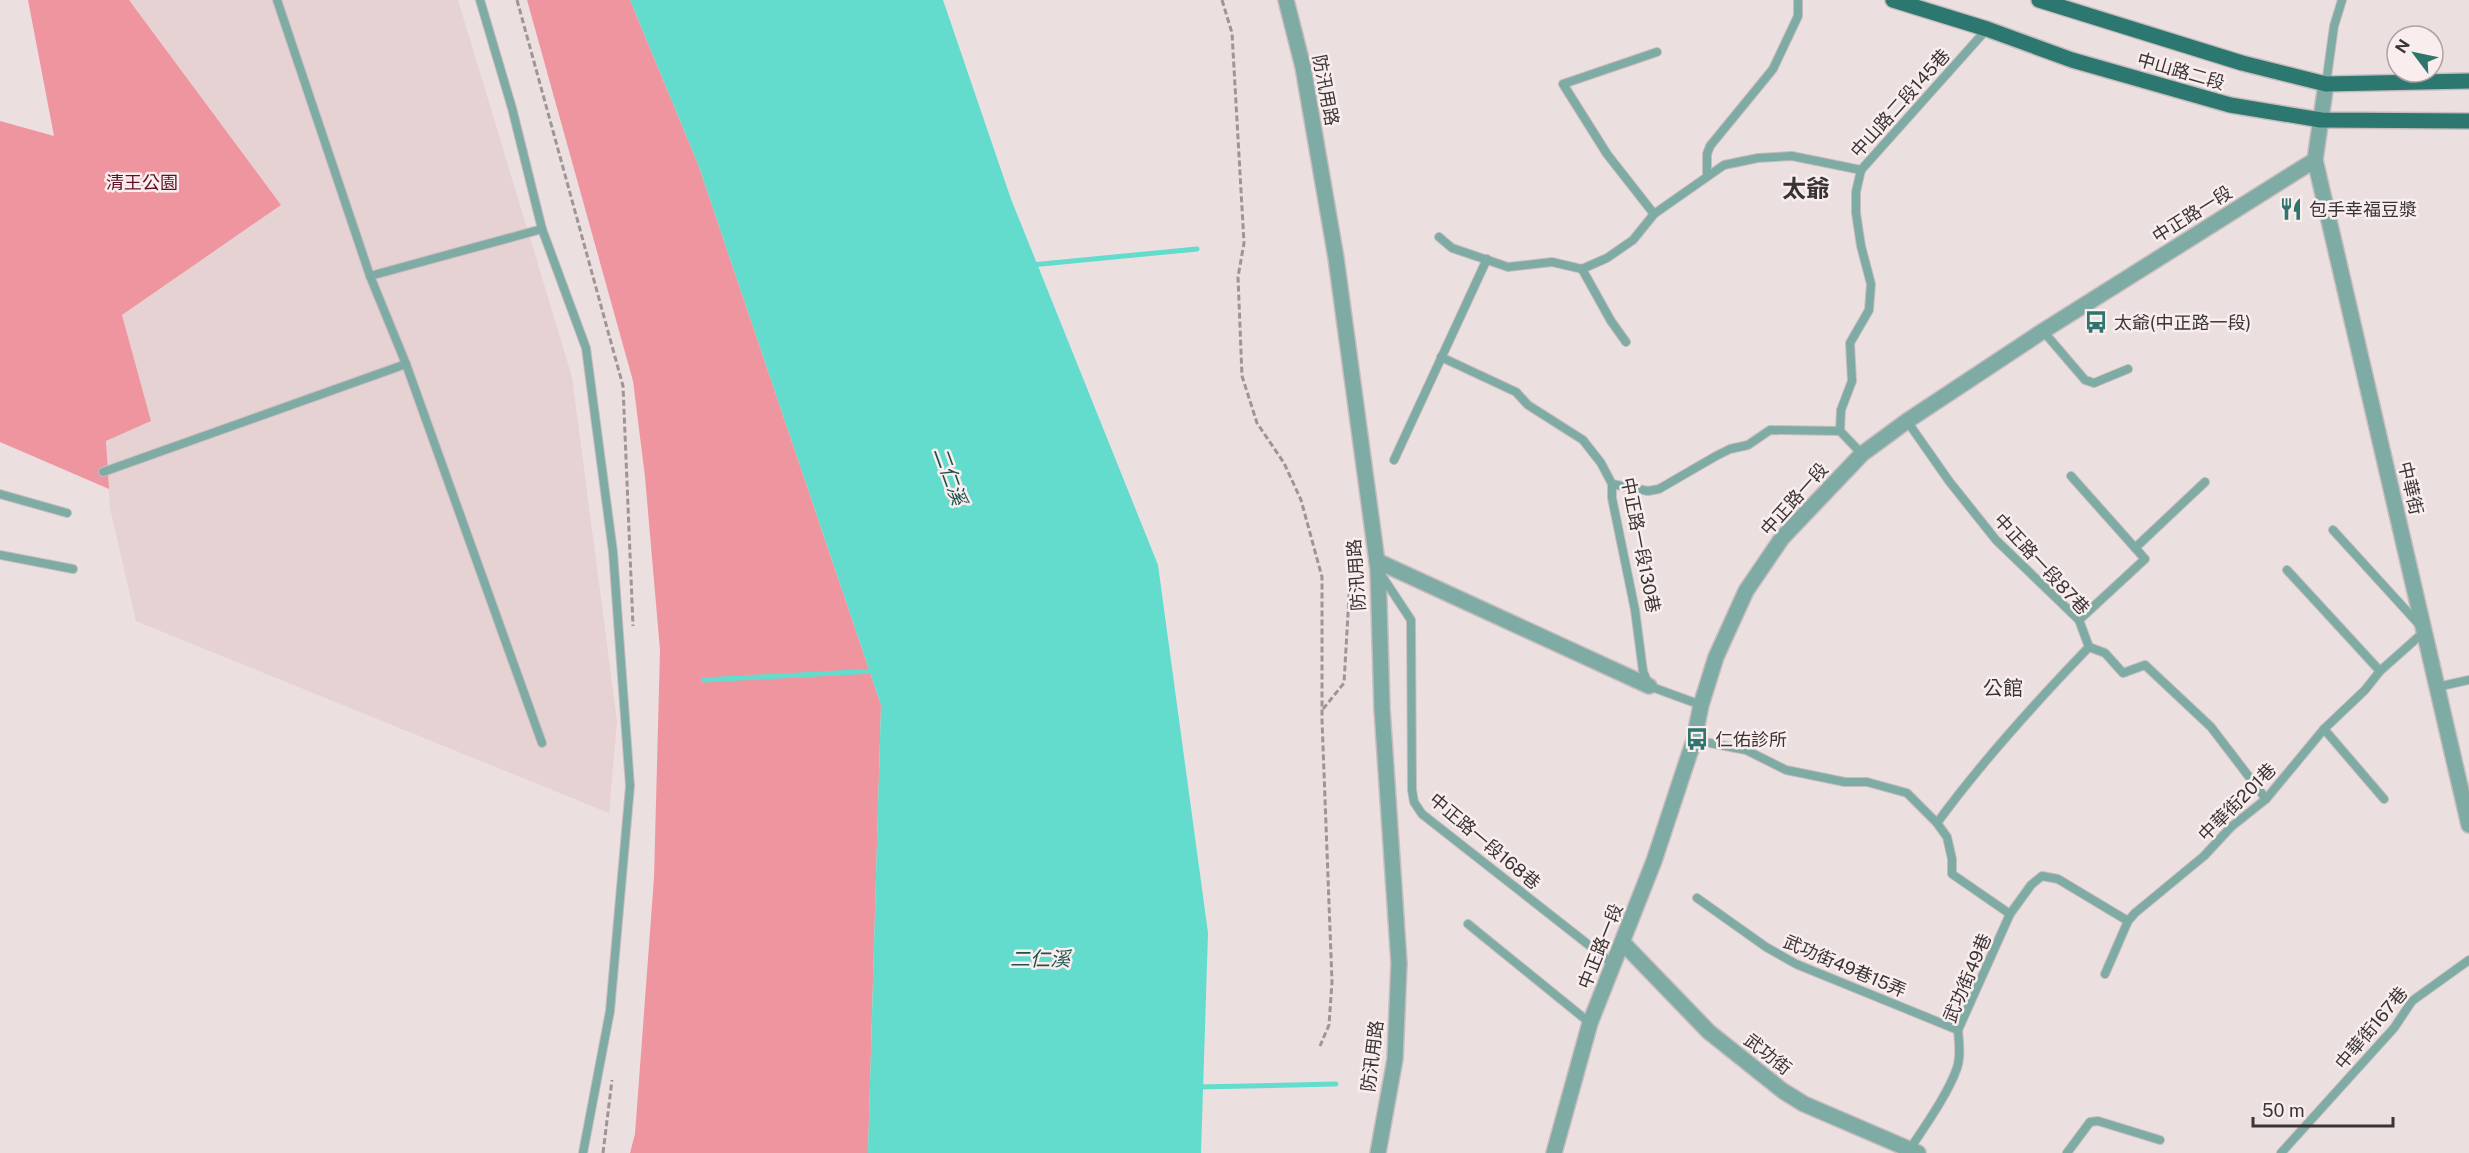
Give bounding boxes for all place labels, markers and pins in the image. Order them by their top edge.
restaurant icon: 包手幸福豆漿 [2278,196,2304,222]
place label: 包手幸福豆漿 [2309,199,2417,220]
bus stop icon: 太爺(中正路一段) [2083,309,2109,335]
place label: 太爺(中正路一段) [2114,312,2251,333]
bus stop icon: 仁佑診所 [1684,726,1710,752]
place label: 仁佑診所 [1715,729,1787,750]

